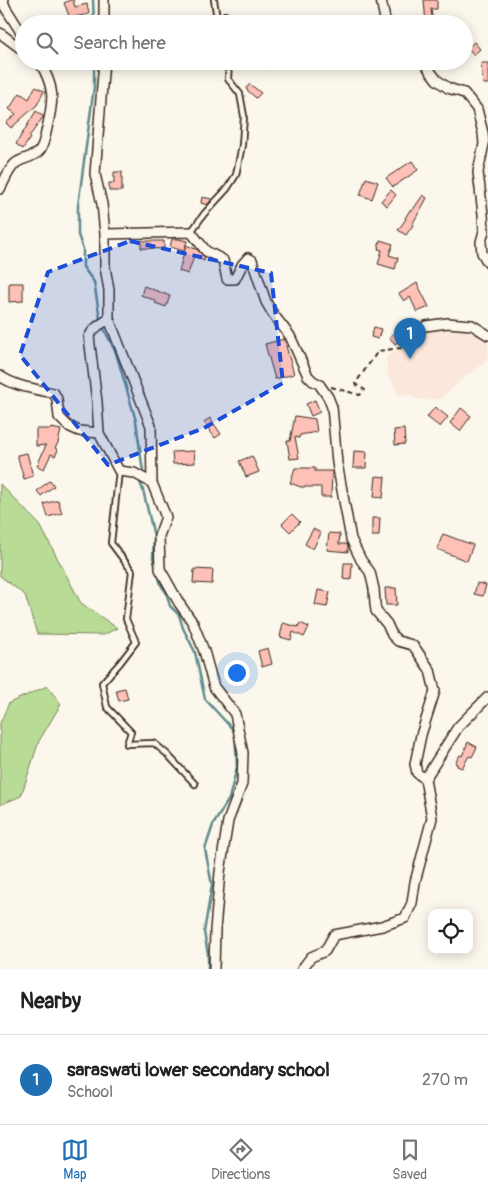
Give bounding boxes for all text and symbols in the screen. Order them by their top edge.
search box [15,15,473,70]
icon: search [33,29,61,57]
text: Search here [73,31,166,55]
pin: 1 [394,318,426,359]
your location [224,660,250,686]
map controls [428,909,473,954]
button: locate [428,909,473,954]
text: Nearby [20,988,81,1015]
text: saraswati lower secondary school [67,1058,330,1082]
text: 1 [33,1070,39,1090]
text: 270 m [422,1070,468,1090]
text: School [67,1082,113,1102]
tab: Map [61,1136,89,1183]
tab: Directions [211,1136,270,1183]
tab: Saved [392,1136,427,1183]

